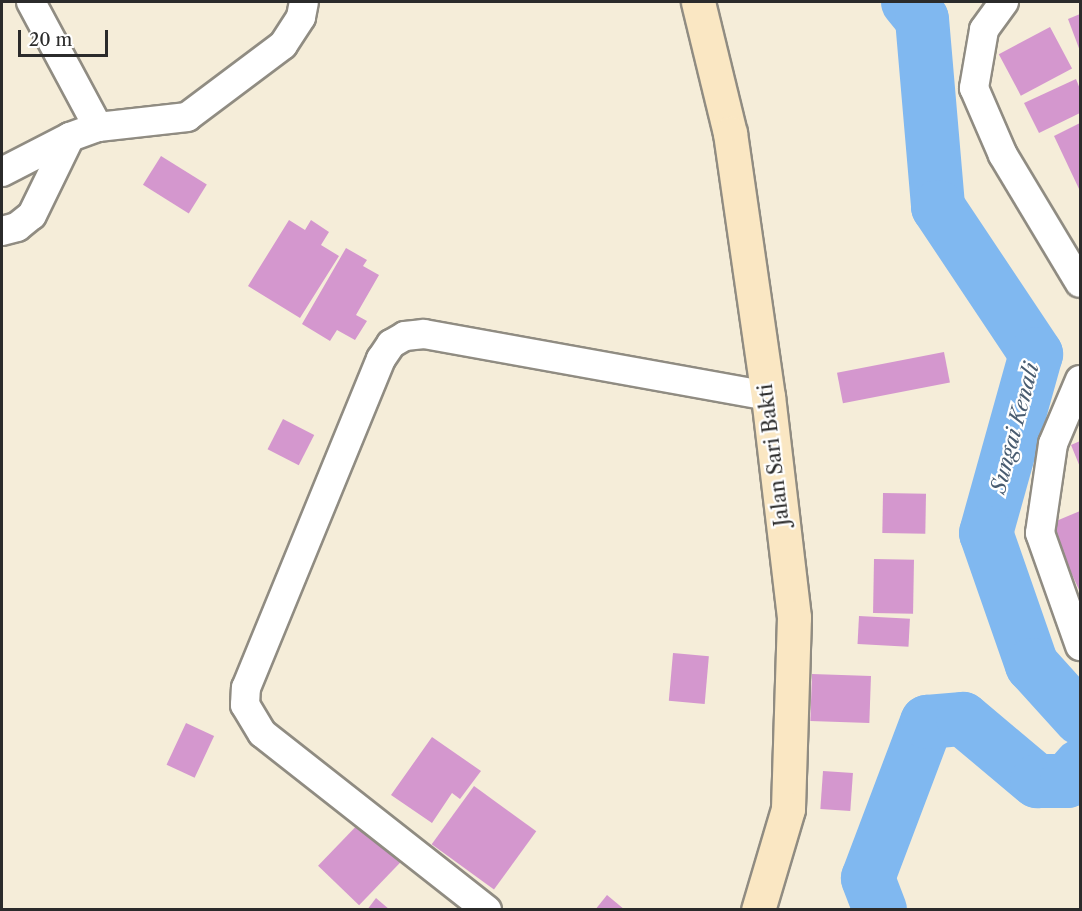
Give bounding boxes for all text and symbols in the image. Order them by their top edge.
scale bar [21,18,111,56]
text: 20 m [29,29,72,51]
water label: Sungai Kenali [986,360,1044,496]
street label: Jalan Sari Bakti [753,383,795,527]

